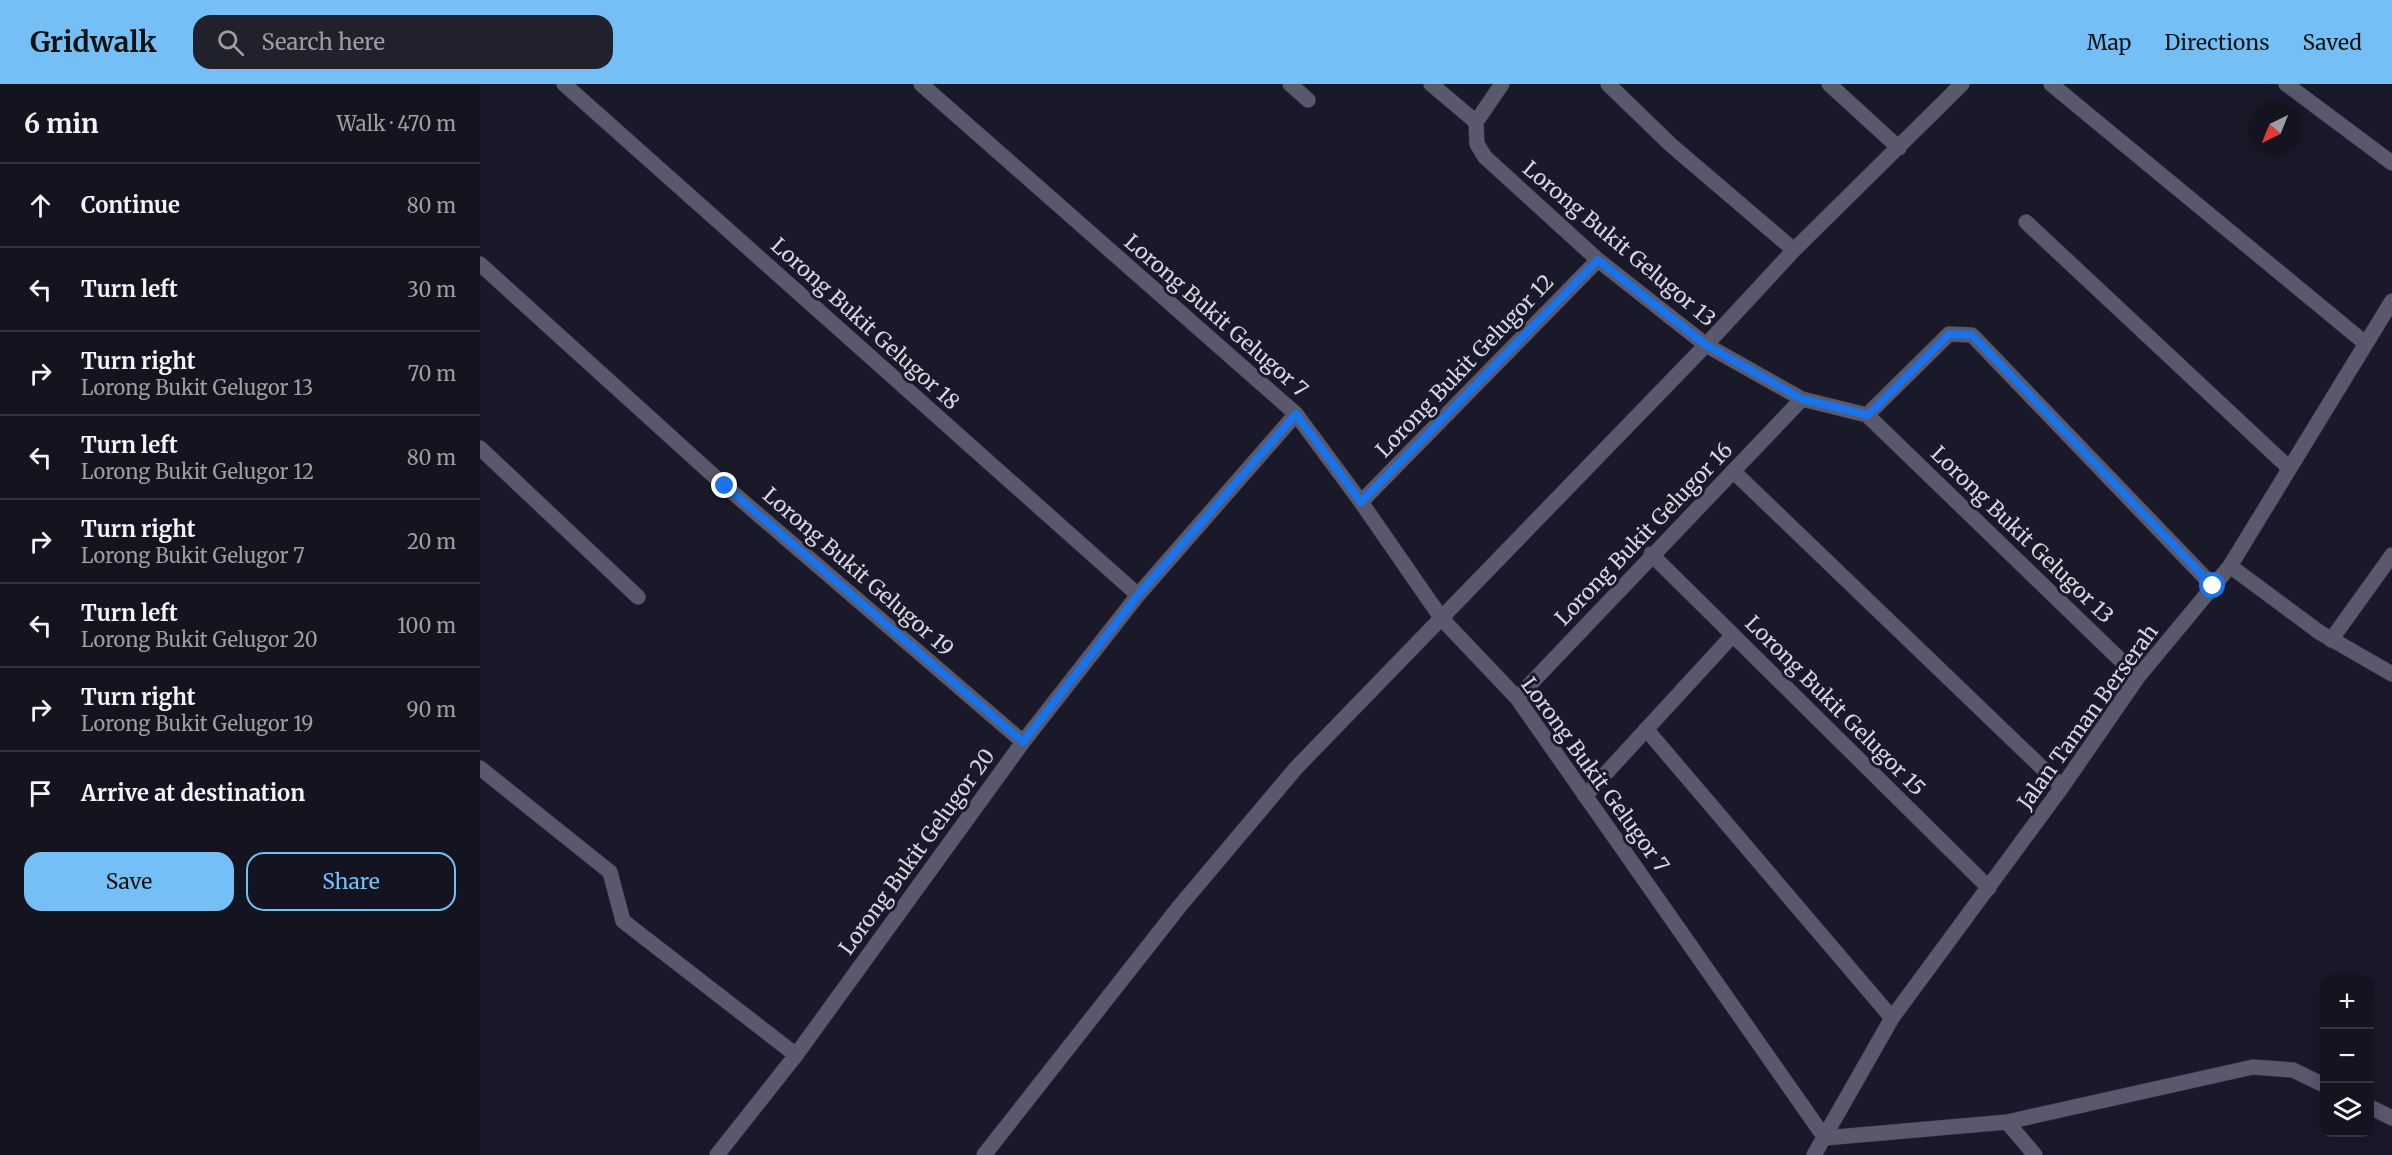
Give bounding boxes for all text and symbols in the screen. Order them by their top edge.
search box [193,15,613,69]
text: Gridwalk [30,24,157,60]
icon: search [214,26,247,59]
text: Search here [262,28,385,56]
text: Map [2087,29,2131,56]
text: Directions [2164,29,2269,56]
text: Saved [2302,29,2362,56]
north arrow [2248,102,2302,156]
text: 6 min [24,107,99,140]
text: Walk · 470 m [337,111,456,136]
street label: Lorong Bukit Gelugor 13 [1517,155,1721,332]
icon: ahead [24,189,57,222]
text: Continue [81,191,180,219]
text: 80 m [407,193,456,218]
street label: Lorong Bukit Gelugor 7 [1119,228,1314,403]
street label: Lorong Bukit Gelugor 18 [766,232,965,415]
street label: Lorong Bukit Gelugor 12 [1370,268,1559,463]
icon: left [24,273,57,306]
text: Turn left [81,275,178,303]
text: 30 m [407,277,456,302]
text: Turn right [81,347,195,375]
icon: right [24,357,57,390]
text: 70 m [408,361,456,386]
text: Lorong Bukit Gelugor 13 [81,375,313,400]
text: Turn left [81,431,178,459]
street label: Lorong Bukit Gelugor 16 [1549,436,1738,631]
street label: Lorong Bukit Gelugor 13 [1925,440,2119,629]
icon: left [24,441,57,474]
text: 80 m [407,445,456,470]
text: Lorong Bukit Gelugor 12 [81,459,314,484]
route end [711,472,737,498]
street label: Lorong Bukit Gelugor 19 [757,481,959,662]
text: Turn right [81,515,195,543]
icon: right [24,525,57,558]
text: 20 m [407,529,456,554]
text: Lorong Bukit Gelugor 7 [81,543,305,568]
route start [2199,572,2225,598]
text: Turn left [81,599,178,627]
icon: left [24,609,57,642]
street label: Lorong Bukit Gelugor 15 [1740,610,1931,801]
text: 100 m [397,613,456,638]
street label: Jalan Taman Berserah [2011,619,2164,815]
text: Lorong Bukit Gelugor 20 [81,627,318,652]
street label: Lorong Bukit Gelugor 7 [1515,672,1675,878]
text: Turn right [81,683,195,711]
icon: right [24,693,57,726]
text: 90 m [406,697,456,722]
text: Lorong Bukit Gelugor 19 [81,711,313,736]
street label: Lorong Bukit Gelugor 20 [833,743,1001,960]
icon: arrive [24,777,57,810]
text: Arrive at destination [81,779,305,807]
button: Save [24,852,234,911]
button: Share [246,852,456,911]
map controls [2320,975,2374,1137]
button: + [2320,975,2374,1029]
button: − [2320,1029,2374,1083]
button: layers [2320,1083,2374,1137]

